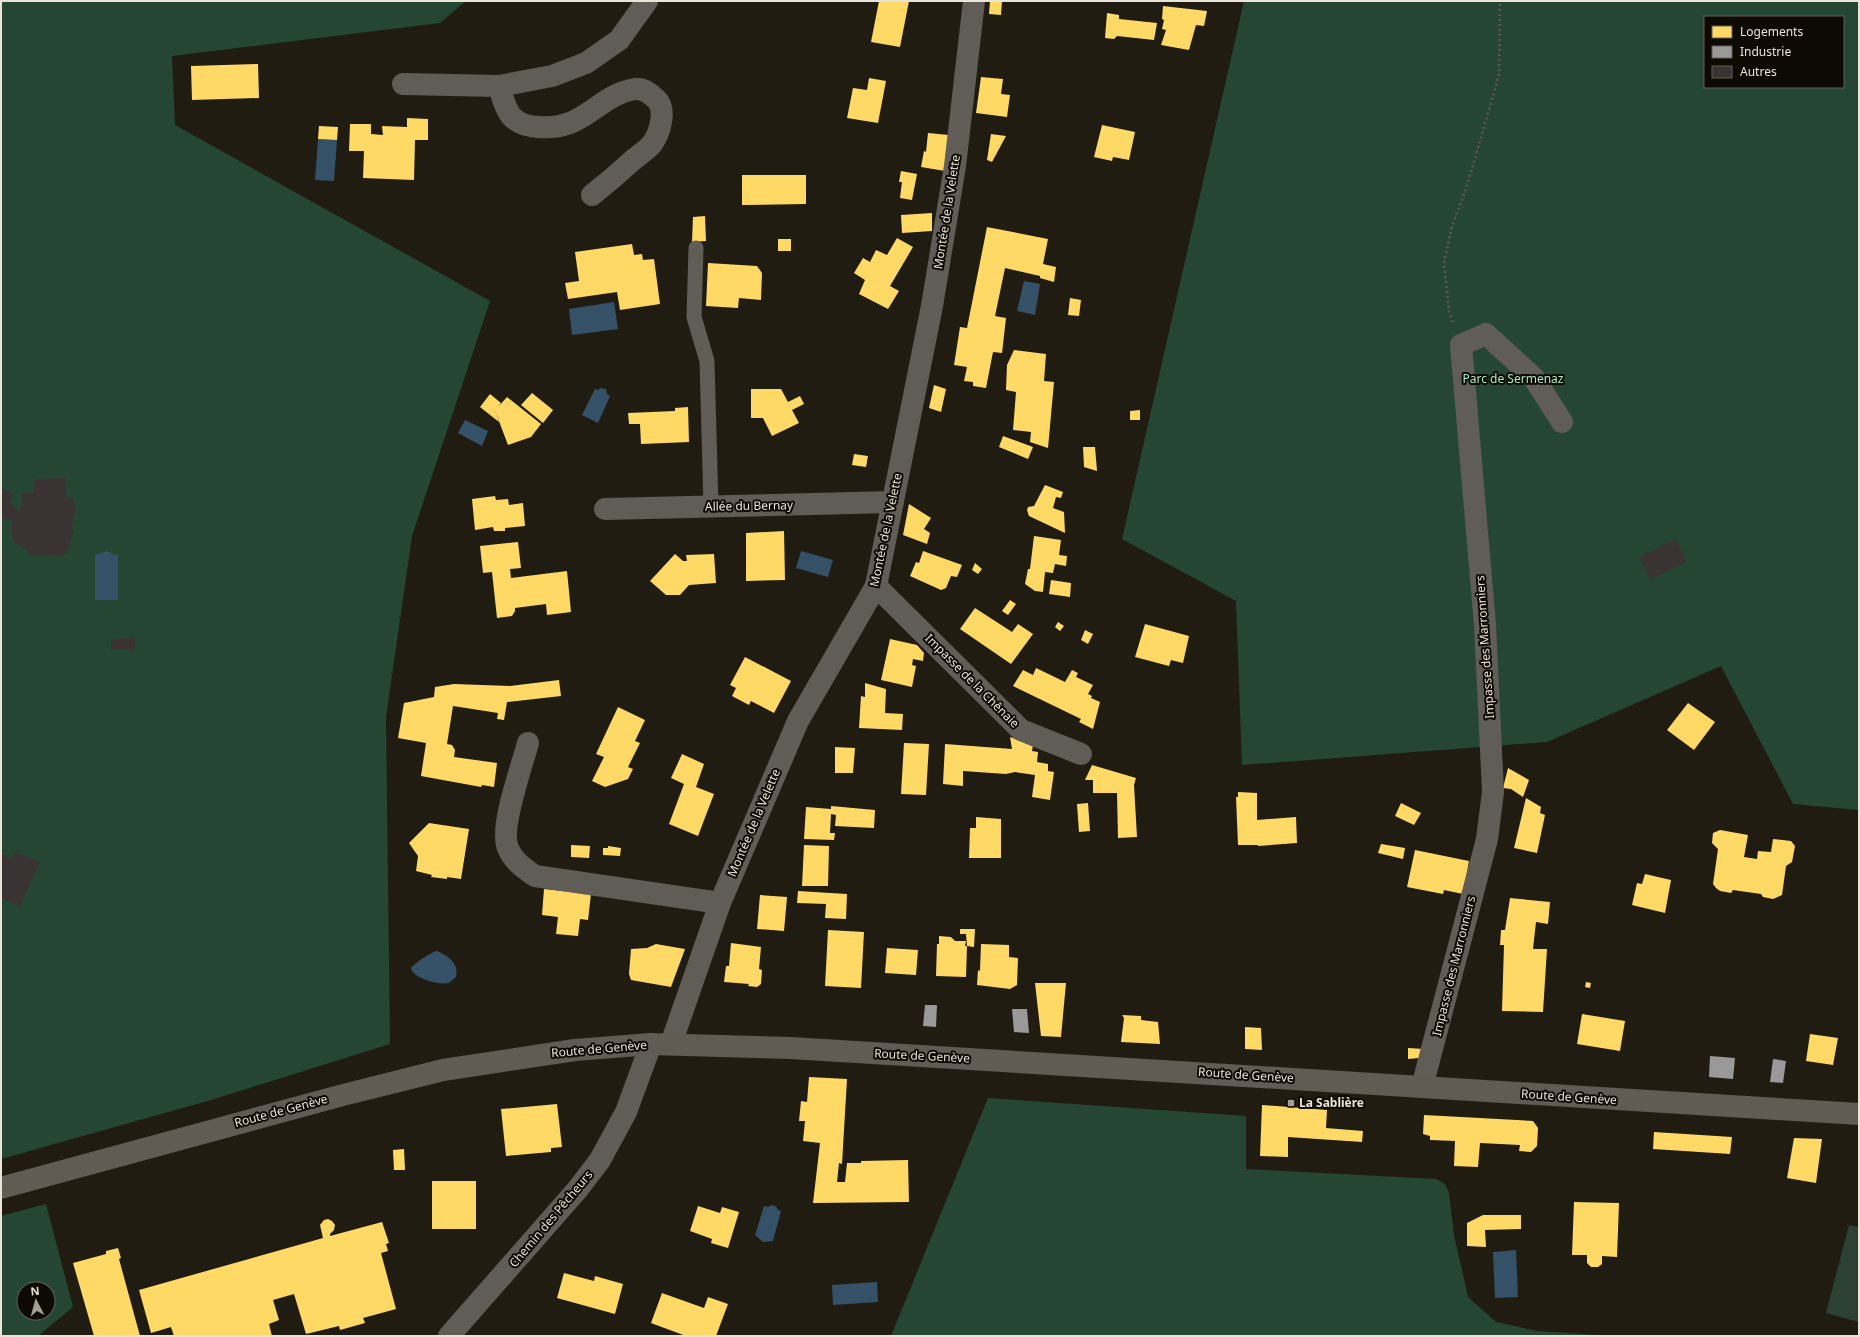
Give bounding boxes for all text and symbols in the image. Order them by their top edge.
legend [1704,16,1844,88]
text: Logements [1740,23,1803,40]
text: Industrie [1740,43,1791,60]
text: Autres [1740,63,1777,80]
street label: Montée de la Velette [929,153,964,270]
park label: Parc de Sermenaz [1463,370,1564,387]
street label: Montée de la Velette [865,471,906,588]
street label: Allée du Bernay [705,496,794,515]
street label: Impasse des Marronniers [1471,574,1498,719]
street label: Impasse de la Chênaie [922,630,1023,732]
street label: Montée de la Velette [723,766,784,879]
street label: Impasse des Marronniers [1428,894,1479,1038]
street label: Route de Genève [550,1036,648,1061]
street label: Route de Genève [874,1045,971,1067]
street label: Route de Genève [1198,1063,1295,1086]
street label: Route de Genève [1521,1085,1618,1108]
street label: Route de Genève [232,1090,330,1131]
place label: La Sablière [1299,1094,1364,1111]
marker: La Sablière [1286,1098,1296,1108]
street label: Chemin des Pêcheurs [505,1166,596,1271]
north arrow [16,1281,56,1321]
text: N [30,1283,40,1298]

